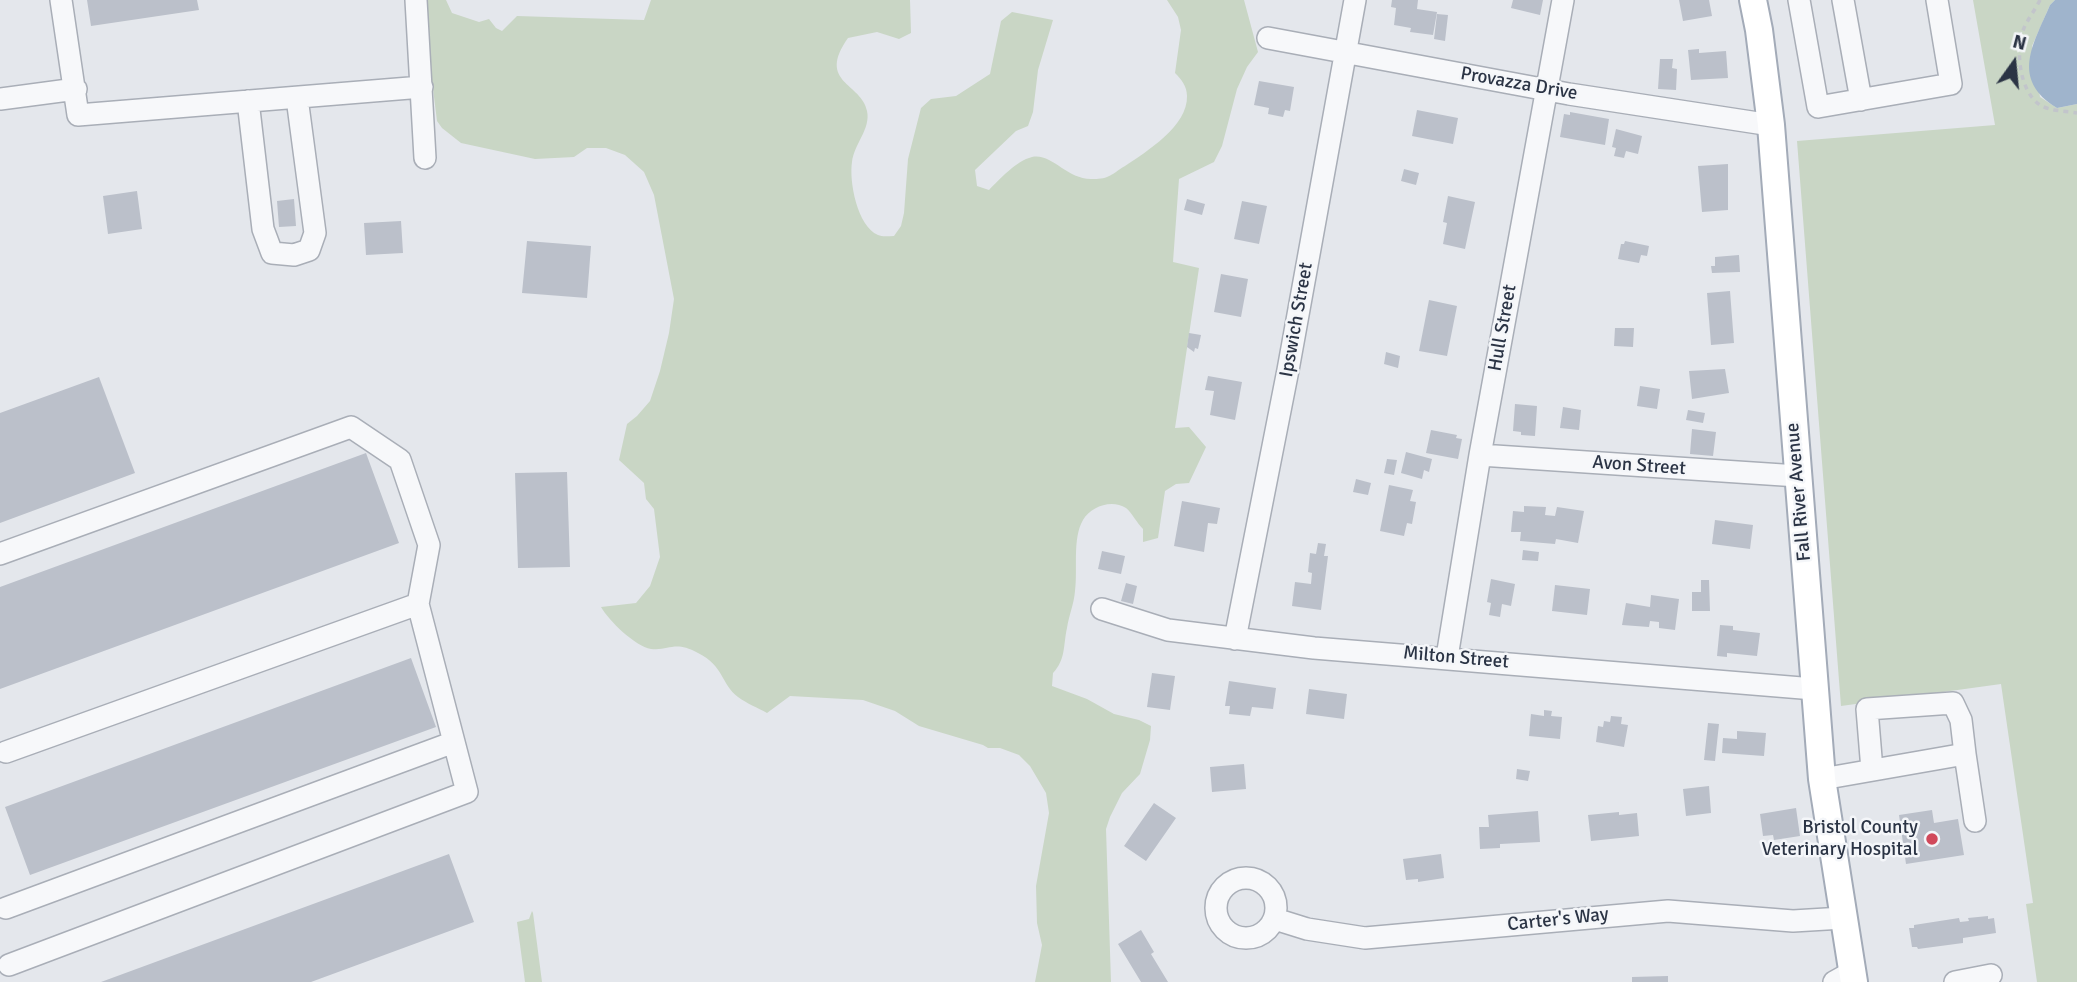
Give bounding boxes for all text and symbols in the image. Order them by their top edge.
north arrow [1979,28,2049,98]
text: N [2010,29,2029,56]
street label: Provazza Drive [1459,62,1579,106]
street label: Ipswich Street [1276,261,1318,379]
street label: Hull Street [1484,283,1522,373]
street label: Fall River Avenue [1782,422,1816,562]
street label: Avon Street [1592,451,1686,481]
street label: Milton Street [1402,642,1510,674]
place label: Bristol County Veterinary Hospital [1762,817,1918,861]
marker: Bristol County Veterinary Hospital [1924,831,1940,847]
street label: Carter's Way [1506,903,1610,937]

